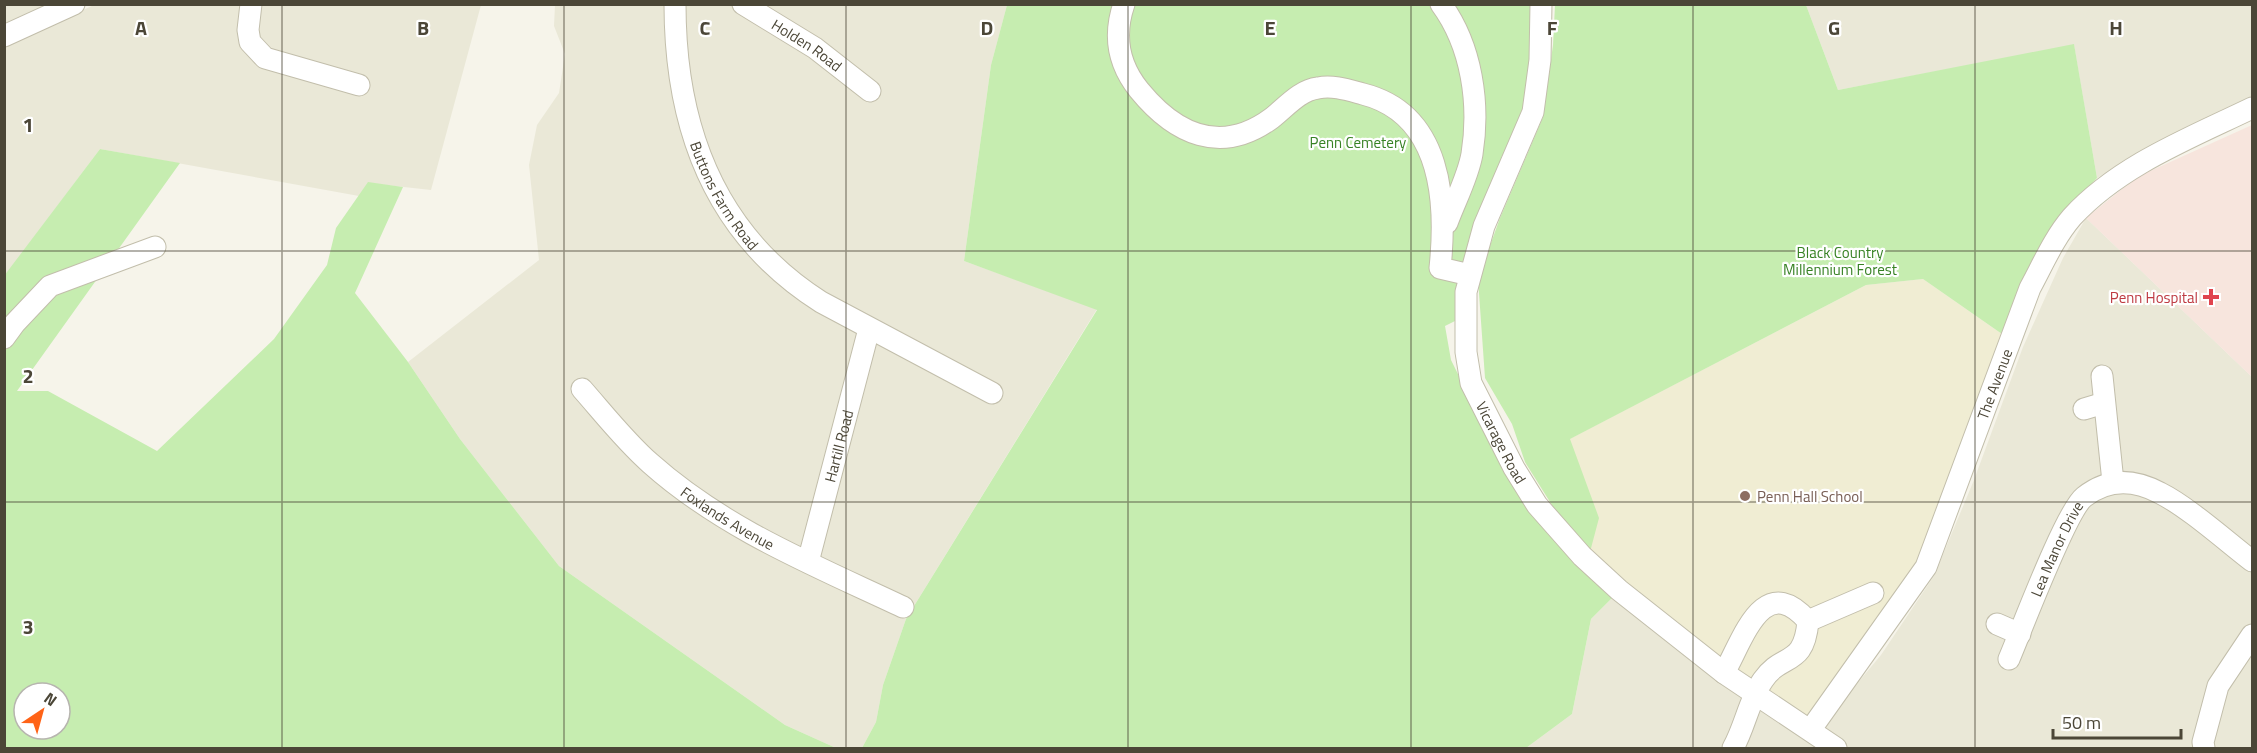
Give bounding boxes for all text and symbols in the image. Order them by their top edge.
text: A [135,12,147,43]
text: B [417,12,429,43]
text: C [700,12,711,43]
text: D [981,12,993,43]
text: E [1264,12,1276,43]
text: F [1547,12,1558,43]
text: G [1828,12,1840,43]
text: H [2109,12,2123,43]
street label: Holden Road [767,13,847,77]
text: 1 [22,109,34,140]
park label: Penn Cemetery [1310,131,1406,154]
street label: Buttons Farm Road [684,138,764,255]
park label: Black Country Millennium Forest [1783,241,1898,281]
place label: Penn Hospital [2110,286,2198,309]
marker: Penn Hospital [2202,288,2220,306]
street label: The Avenue [1971,345,2018,423]
text: 2 [22,360,34,391]
street label: Vicarage Road [1471,397,1532,488]
street label: Hartill Road [818,407,859,485]
street label: Foxlands Avenue [676,480,779,555]
place label: Penn Hall School [1757,485,1863,508]
marker: Penn Hall School [1738,489,1752,503]
street label: Lea Manor Drive [2024,496,2089,600]
text: 3 [22,611,34,642]
north arrow [12,681,72,741]
text: N [39,686,62,712]
scale bar [2053,702,2180,740]
text: 50 m [2062,709,2101,736]

